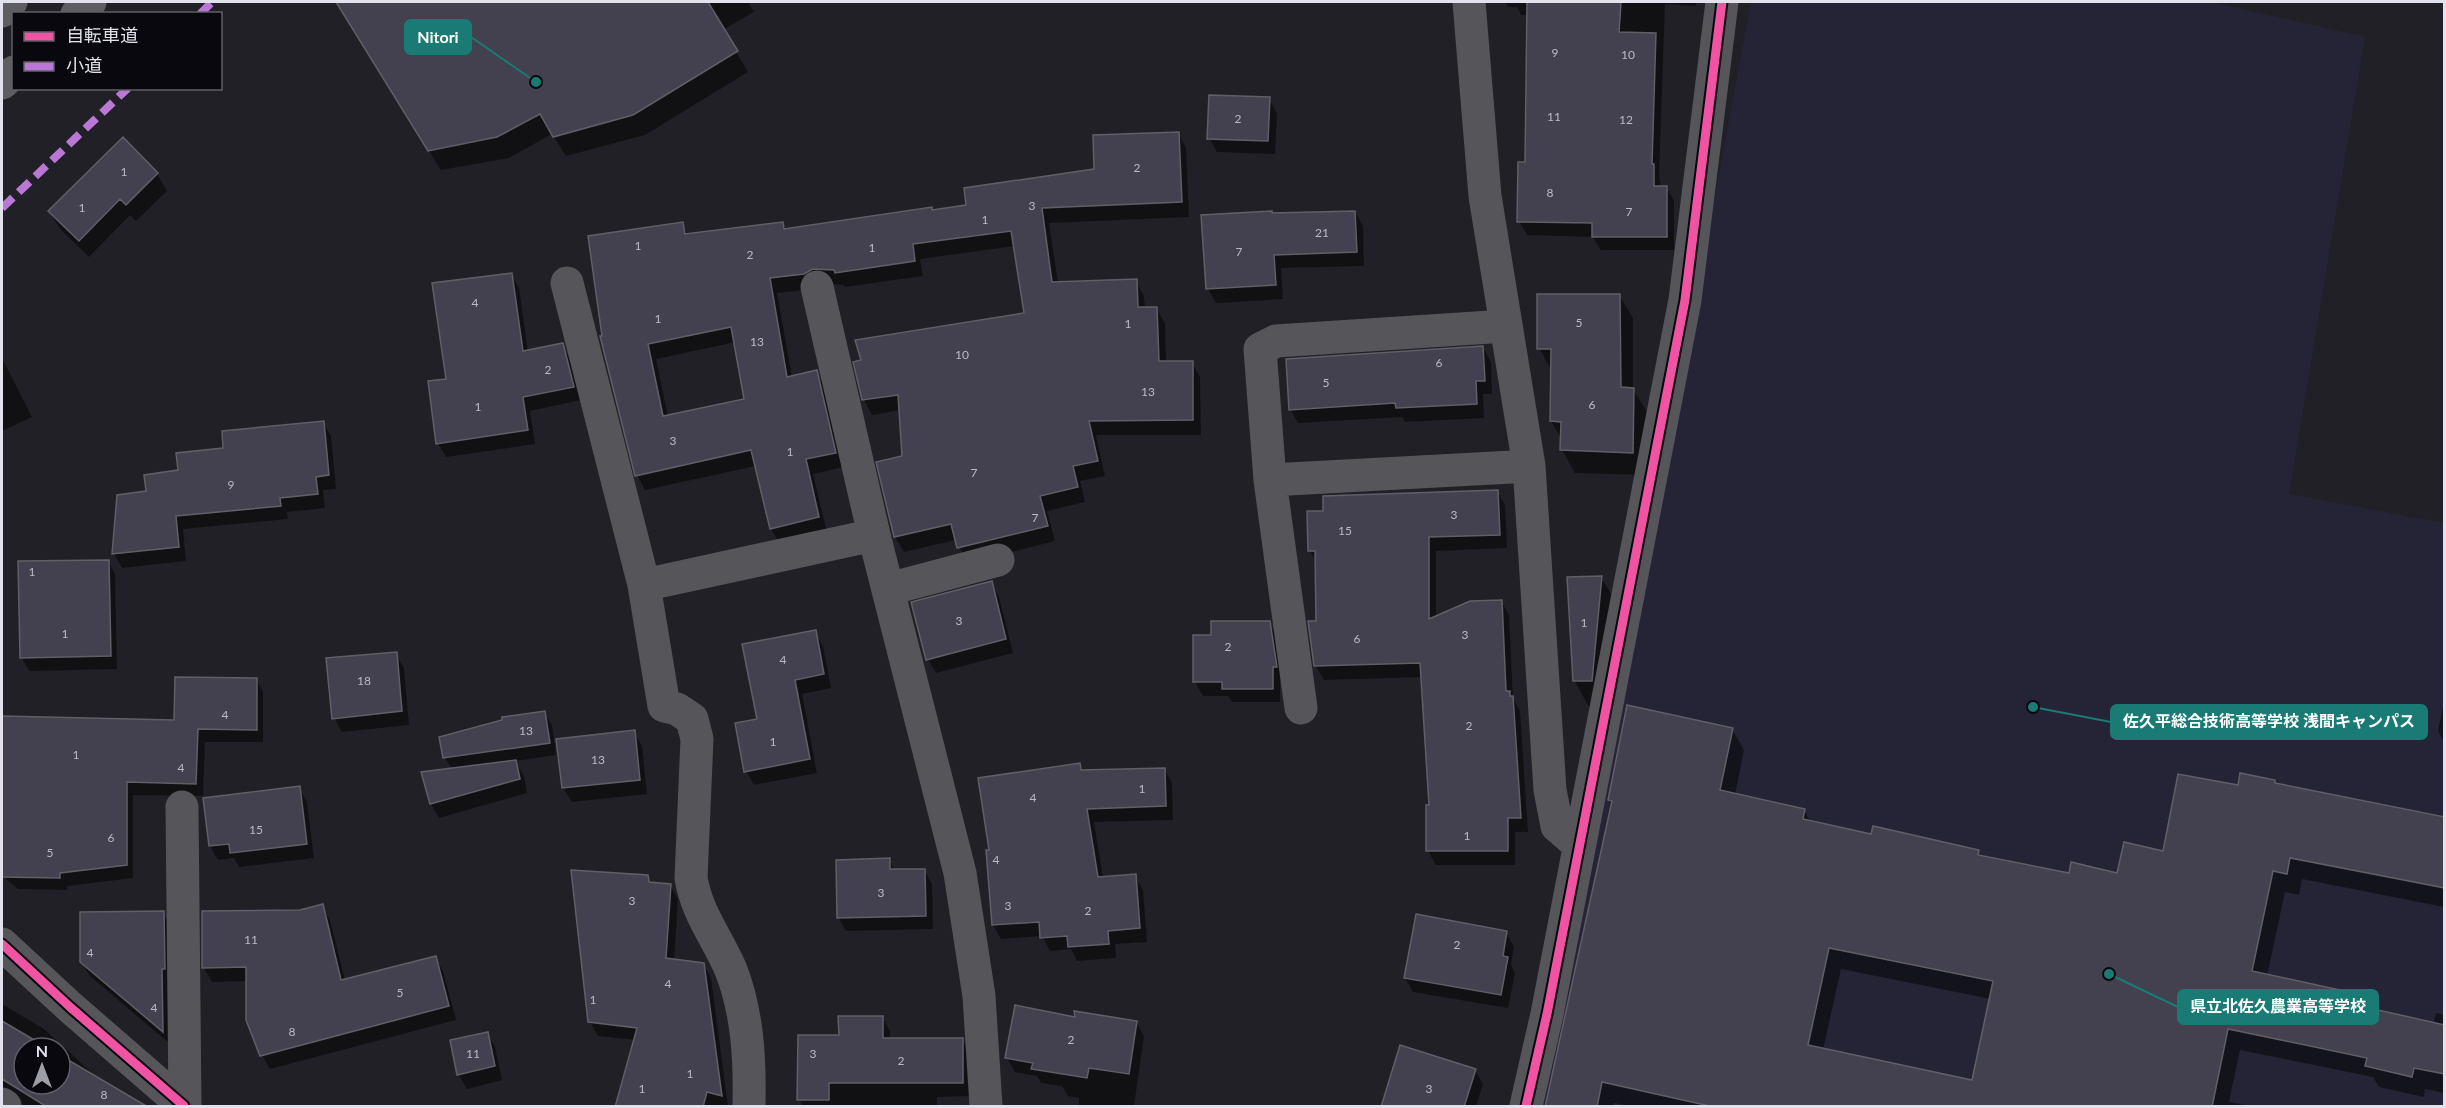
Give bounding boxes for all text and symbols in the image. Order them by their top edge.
legend [12,12,222,90]
callout: Nitori [405,20,471,54]
text: 自転車道 [66,24,138,46]
text: Nitori [417,27,459,46]
house number: 9 [1552,45,1559,60]
house number: 10 [1621,47,1635,62]
text: 小道 [66,54,102,76]
house number: 11 [1547,109,1561,124]
house number: 2 [1235,111,1242,126]
house number: 12 [1619,112,1633,127]
house number: 2 [1134,160,1141,175]
house number: 1 [121,164,128,179]
house number: 8 [1547,185,1554,200]
house number: 3 [1029,198,1036,213]
house number: 1 [79,200,86,215]
house number: 7 [1626,204,1633,219]
house number: 1 [982,212,989,227]
house number: 21 [1315,225,1329,240]
house number: 1 [635,238,642,253]
house number: 1 [869,240,876,255]
house number: 7 [1236,244,1243,259]
house number: 2 [747,247,754,262]
house number: 4 [472,295,479,310]
house number: 1 [655,311,662,326]
house number: 5 [1576,315,1583,330]
house number: 1 [1125,316,1132,331]
house number: 13 [750,334,764,349]
house number: 10 [955,347,969,362]
house number: 6 [1436,355,1443,370]
house number: 2 [545,362,552,377]
house number: 5 [1323,375,1330,390]
house number: 13 [1141,384,1155,399]
house number: 6 [1589,397,1596,412]
house number: 1 [475,399,482,414]
house number: 3 [670,433,677,448]
house number: 1 [787,444,794,459]
house number: 7 [971,465,978,480]
house number: 9 [228,477,235,492]
house number: 3 [1451,507,1458,522]
house number: 7 [1032,510,1039,525]
house number: 15 [1338,523,1352,538]
house number: 1 [29,564,36,579]
house number: 3 [956,613,963,628]
house number: 1 [1581,615,1588,630]
house number: 1 [62,626,69,641]
house number: 3 [1462,627,1469,642]
house number: 6 [1354,631,1361,646]
house number: 2 [1225,639,1232,654]
house number: 4 [780,652,787,667]
house number: 18 [357,673,371,688]
callout: 佐久平総合技術高等学校 浅間キャンパス [2111,705,2427,739]
house number: 4 [222,707,229,722]
text: 佐久平総合技術高等学校 浅間キャンパス [2122,711,2415,730]
house number: 2 [1466,718,1473,733]
house number: 13 [519,723,533,738]
house number: 1 [770,734,777,749]
house number: 1 [73,747,80,762]
house number: 13 [591,752,605,767]
house number: 4 [178,760,185,775]
house number: 1 [1139,781,1146,796]
house number: 4 [1030,790,1037,805]
house number: 15 [249,822,263,837]
house number: 1 [1464,828,1471,843]
house number: 6 [108,830,115,845]
house number: 5 [47,845,54,860]
house number: 4 [993,852,1000,867]
house number: 3 [878,885,885,900]
house number: 3 [629,893,636,908]
house number: 3 [1005,898,1012,913]
house number: 2 [1085,903,1092,918]
house number: 11 [244,932,258,947]
house number: 2 [1454,937,1461,952]
house number: 4 [87,945,94,960]
house number: 4 [665,976,672,991]
house number: 5 [397,985,404,1000]
callout: 県立北佐久農業高等学校 [2178,990,2378,1024]
house number: 1 [590,992,597,1007]
text: 県立北佐久農業高等学校 [2190,996,2366,1015]
house number: 4 [151,1000,158,1015]
house number: 8 [289,1024,296,1039]
house number: 2 [1068,1032,1075,1047]
north arrow [12,1036,72,1096]
text: N [36,1041,48,1060]
house number: 11 [466,1046,480,1061]
house number: 3 [810,1046,817,1061]
house number: 2 [898,1053,905,1068]
house number: 1 [687,1066,694,1081]
house number: 1 [639,1081,646,1096]
house number: 3 [1426,1081,1433,1096]
house number: 8 [101,1087,108,1102]

